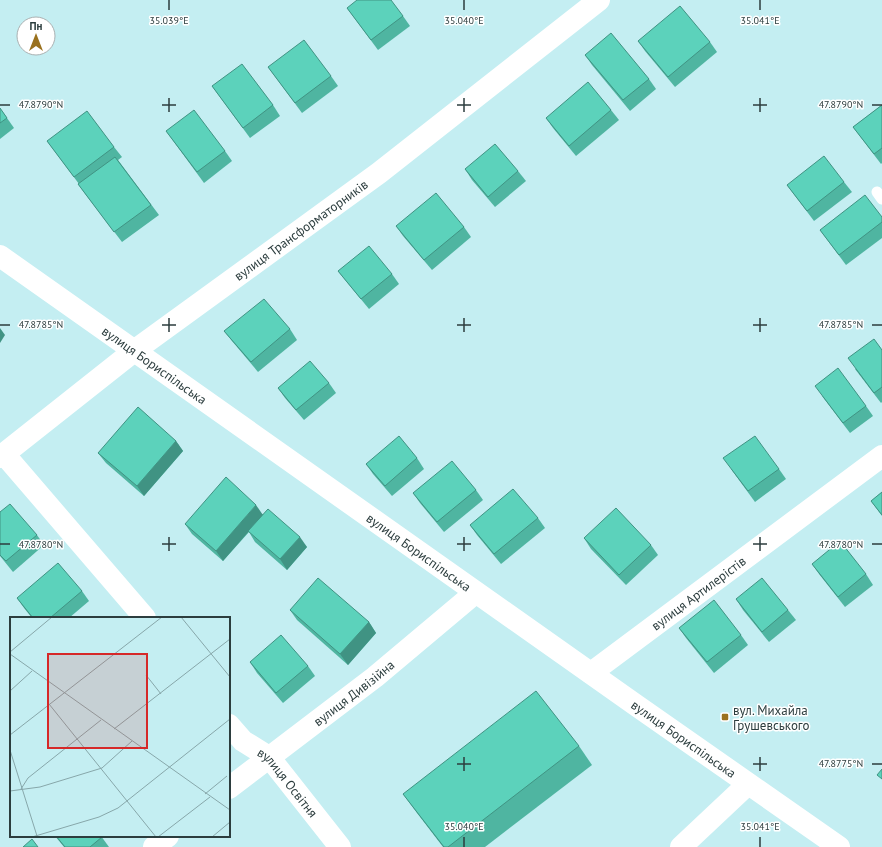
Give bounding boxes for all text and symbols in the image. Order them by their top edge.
text: 35.039°E [150,14,189,27]
text: 35.040°E [445,14,484,27]
text: 35.041°E [741,14,780,27]
north arrow [16,16,56,56]
text: Пн [30,19,43,33]
text: 47.8790°N [19,98,63,111]
text: 47.8790°N [819,98,863,111]
street label: вулиця Трансформаторників [231,176,371,285]
text: 47.8785°N [19,318,63,331]
text: 47.8785°N [819,318,863,331]
street label: вулиця Бориспільська [98,323,210,408]
street label: вулиця Бориспільська [363,510,474,595]
text: 47.8780°N [19,538,63,551]
text: 47.8780°N [819,538,863,551]
street label: вулиця Артилерістів [648,553,749,634]
inset map [10,617,230,837]
street label: вулиця Дивізійна [310,656,398,730]
street label: вулиця Бориспільська [628,696,739,782]
place label: вул. Михайла Грушевського [733,702,809,734]
marker: вул. Михайла Грушевського [720,712,730,722]
street label: вулиця Освітня [254,744,321,821]
text: 47.8775°N [819,757,863,770]
text: 35.040°E [445,820,484,833]
text: 35.041°E [741,820,780,833]

